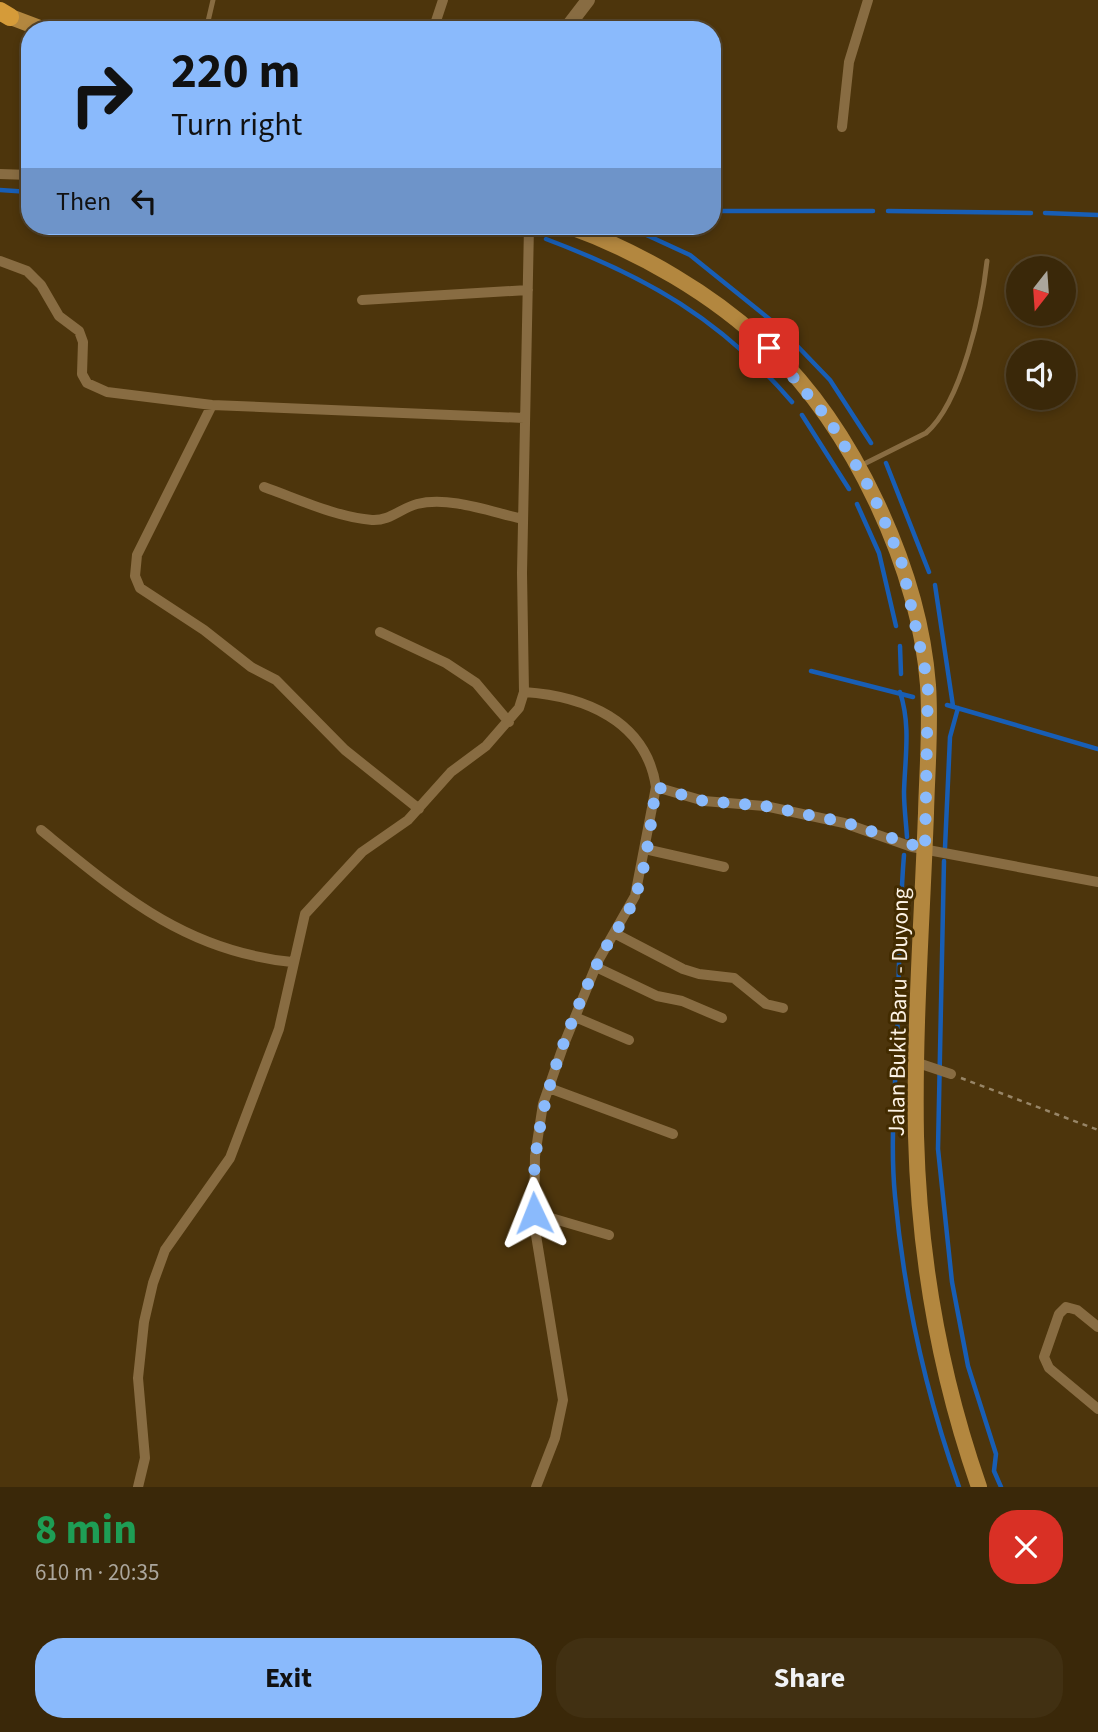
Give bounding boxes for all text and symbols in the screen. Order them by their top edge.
text: 220 m [171,37,300,107]
icon: right [56,49,147,140]
text: Turn right [171,102,302,148]
icon: left [125,182,163,220]
text: Then [56,183,111,220]
north arrow [1006,256,1076,326]
map controls [1006,256,1076,410]
pin [739,318,799,378]
icon: arrive [750,329,788,367]
button: sound [1006,340,1076,410]
street label: Jalan Bukit Baru - Duyong [880,887,917,1137]
position arrow [497,1176,571,1250]
text: 8 min [35,1500,137,1560]
button: close [989,1510,1063,1584]
text: 610 m · 20:35 [35,1556,159,1589]
button: Exit [35,1638,542,1718]
button: Share [556,1638,1063,1718]

